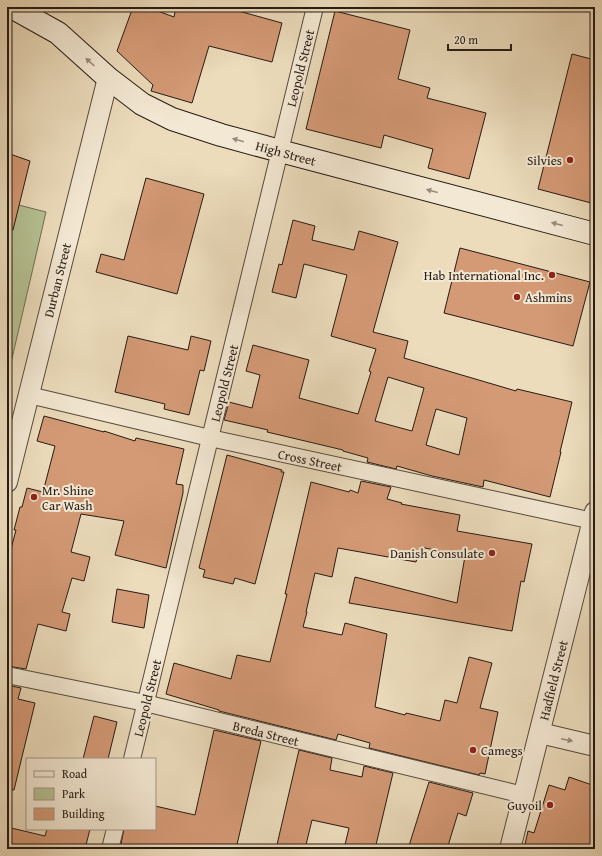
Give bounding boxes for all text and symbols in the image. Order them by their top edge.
scale bar [448,26,511,52]
street label: Leopold Street [282,27,319,109]
text: 20 m [454,31,478,48]
one-way arrow [85,57,95,66]
one-way arrow [232,136,245,142]
street label: High Street [254,136,319,171]
place label: Silvies [527,151,562,170]
marker: Silvies [565,155,575,165]
one-way arrow [425,188,437,194]
one-way arrow [551,221,563,227]
street label: Durban Street [39,240,76,319]
place label: Hab International Inc. [424,266,544,285]
marker: Hab International Inc. [547,270,557,280]
place label: Ashmins [525,288,572,307]
marker: Ashmins [512,292,522,302]
street label: Leopold Street [206,342,243,424]
street label: Cross Street [276,444,344,477]
place label: Mr. Shine Car Wash [42,481,94,515]
marker: Mr. Shine Car Wash [29,492,39,502]
place label: Danish Consulate [390,544,484,563]
marker: Danish Consulate [487,548,497,558]
street label: Hadfield Street [534,638,573,722]
street label: Leopold Street [129,657,166,739]
street label: Breda Street [231,716,301,751]
one-way arrow [561,737,574,743]
place label: Camegs [481,741,523,760]
marker: Camegs [468,745,478,755]
legend [26,758,156,830]
text: Road [62,765,88,782]
text: Park [62,785,86,802]
place label: Guyoil [507,796,542,815]
marker: Guyoil [545,800,555,810]
text: Building [62,805,105,822]

